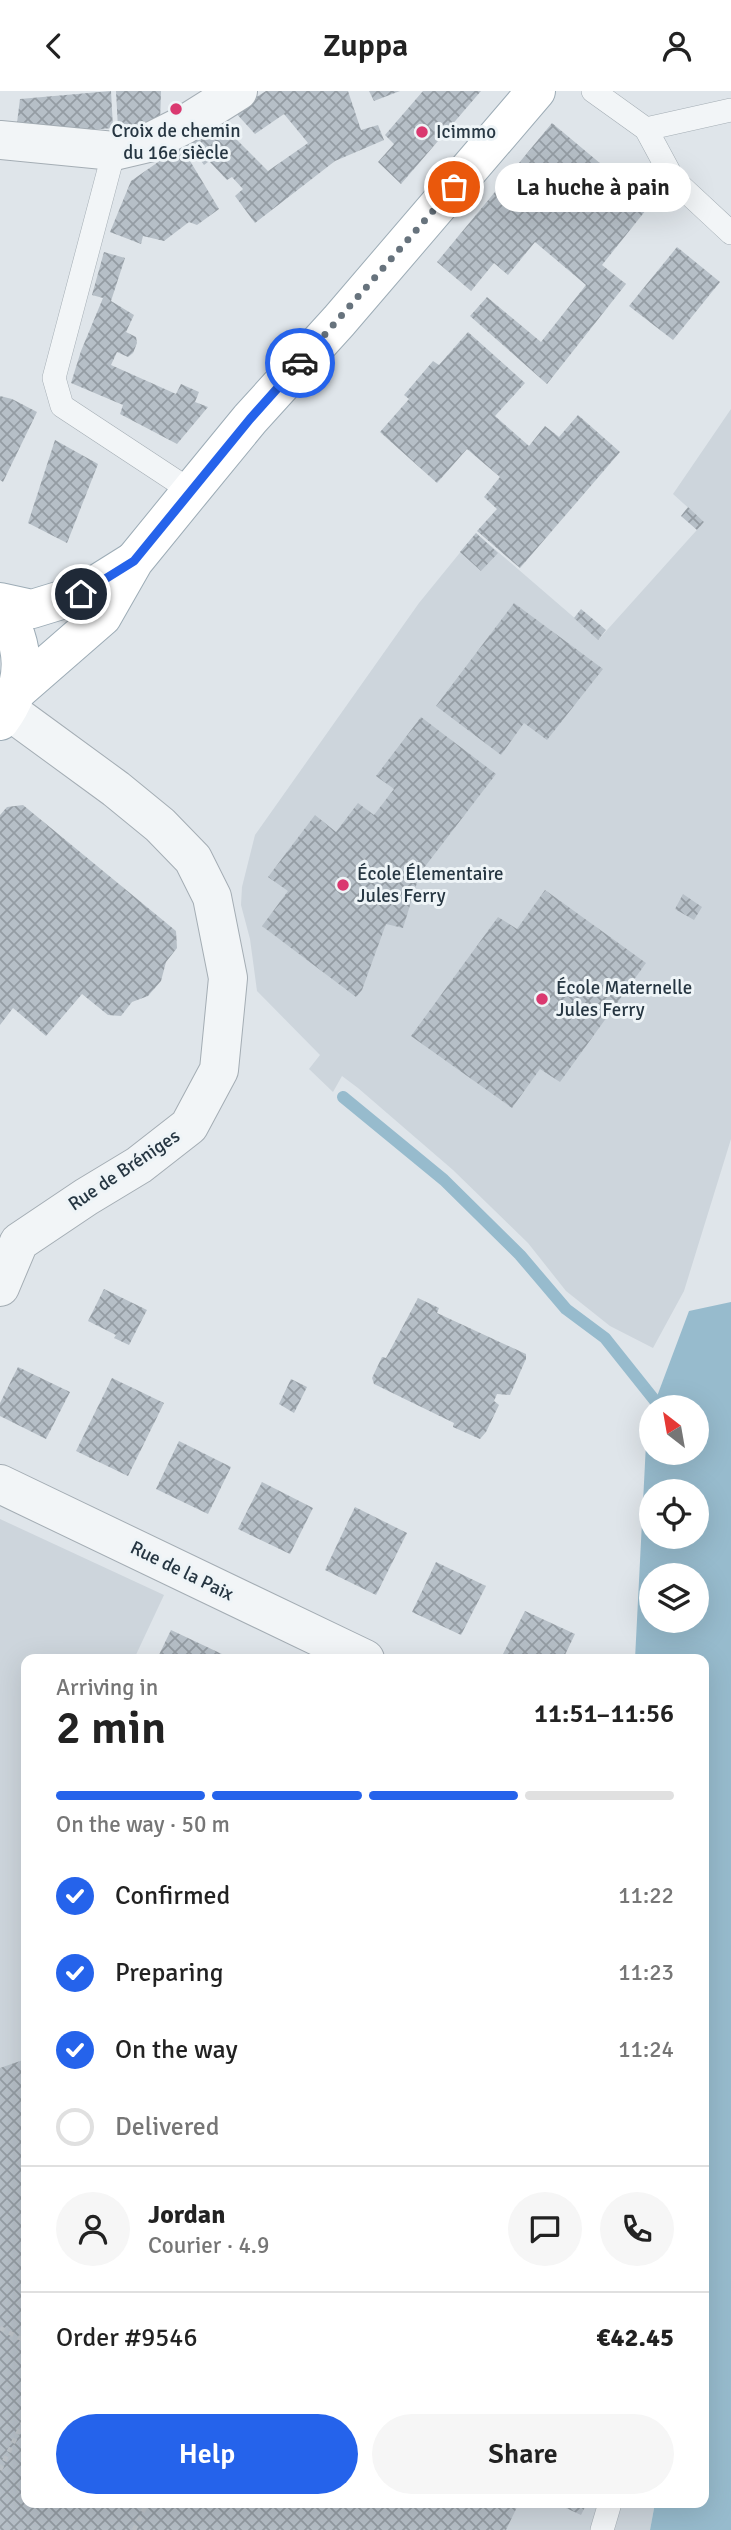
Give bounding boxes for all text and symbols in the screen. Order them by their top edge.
text: Zuppa [323,26,408,65]
icon: back [35,27,73,65]
icon: person [658,27,696,65]
marker: Croix de chemin du 16e siècle [168,101,184,117]
place label: Croix de chemin du 16e siècle [111,119,241,165]
place label: Icimmo [436,120,496,144]
marker: Icimmo [414,124,430,140]
pin [424,157,484,217]
callout: La huche à pain [496,163,692,211]
icon: bag [435,168,473,206]
text: La huche à pain [516,173,670,202]
courier [265,328,335,398]
icon: car [281,344,319,382]
pin [51,564,111,624]
icon: home [62,575,100,613]
place label: École Élementaire Jules Ferry [357,862,504,908]
marker: École Élementaire Jules Ferry [335,877,351,893]
place label: École Maternelle Jules Ferry [556,976,692,1022]
marker: École Maternelle Jules Ferry [534,991,550,1007]
street label: Rue de Bréniges [64,1124,184,1216]
north arrow [639,1395,709,1465]
map controls [639,1395,709,1633]
button: locate [639,1479,709,1549]
street label: Rue de la Paix [126,1536,238,1606]
button: layers [639,1563,709,1633]
text: Arriving in [56,1673,158,1702]
text: 11:51–11:56 [534,1698,674,1730]
text: 2 min [56,1700,166,1756]
text: On the way · 50 m [56,1810,230,1839]
icon: check [56,1877,94,1915]
text: Confirmed [115,1880,230,1912]
text: 11:22 [618,1881,674,1910]
icon: check [56,1954,94,1992]
text: Preparing [115,1957,223,1989]
text: 11:23 [618,1958,674,1987]
icon: check [56,2031,94,2069]
text: On the way [115,2034,238,2066]
text: 11:24 [618,2035,674,2064]
text: Delivered [115,2111,220,2143]
button: person [56,2192,130,2266]
button: chat [508,2192,582,2266]
button: phone [600,2192,674,2266]
text: Jordan [148,2199,225,2231]
text: Courier · 4.9 [148,2231,269,2260]
text: Order #9546 [56,2322,197,2354]
text: €42.45 [596,2322,674,2354]
button: Help [56,2414,358,2494]
button: Share [372,2414,674,2494]

